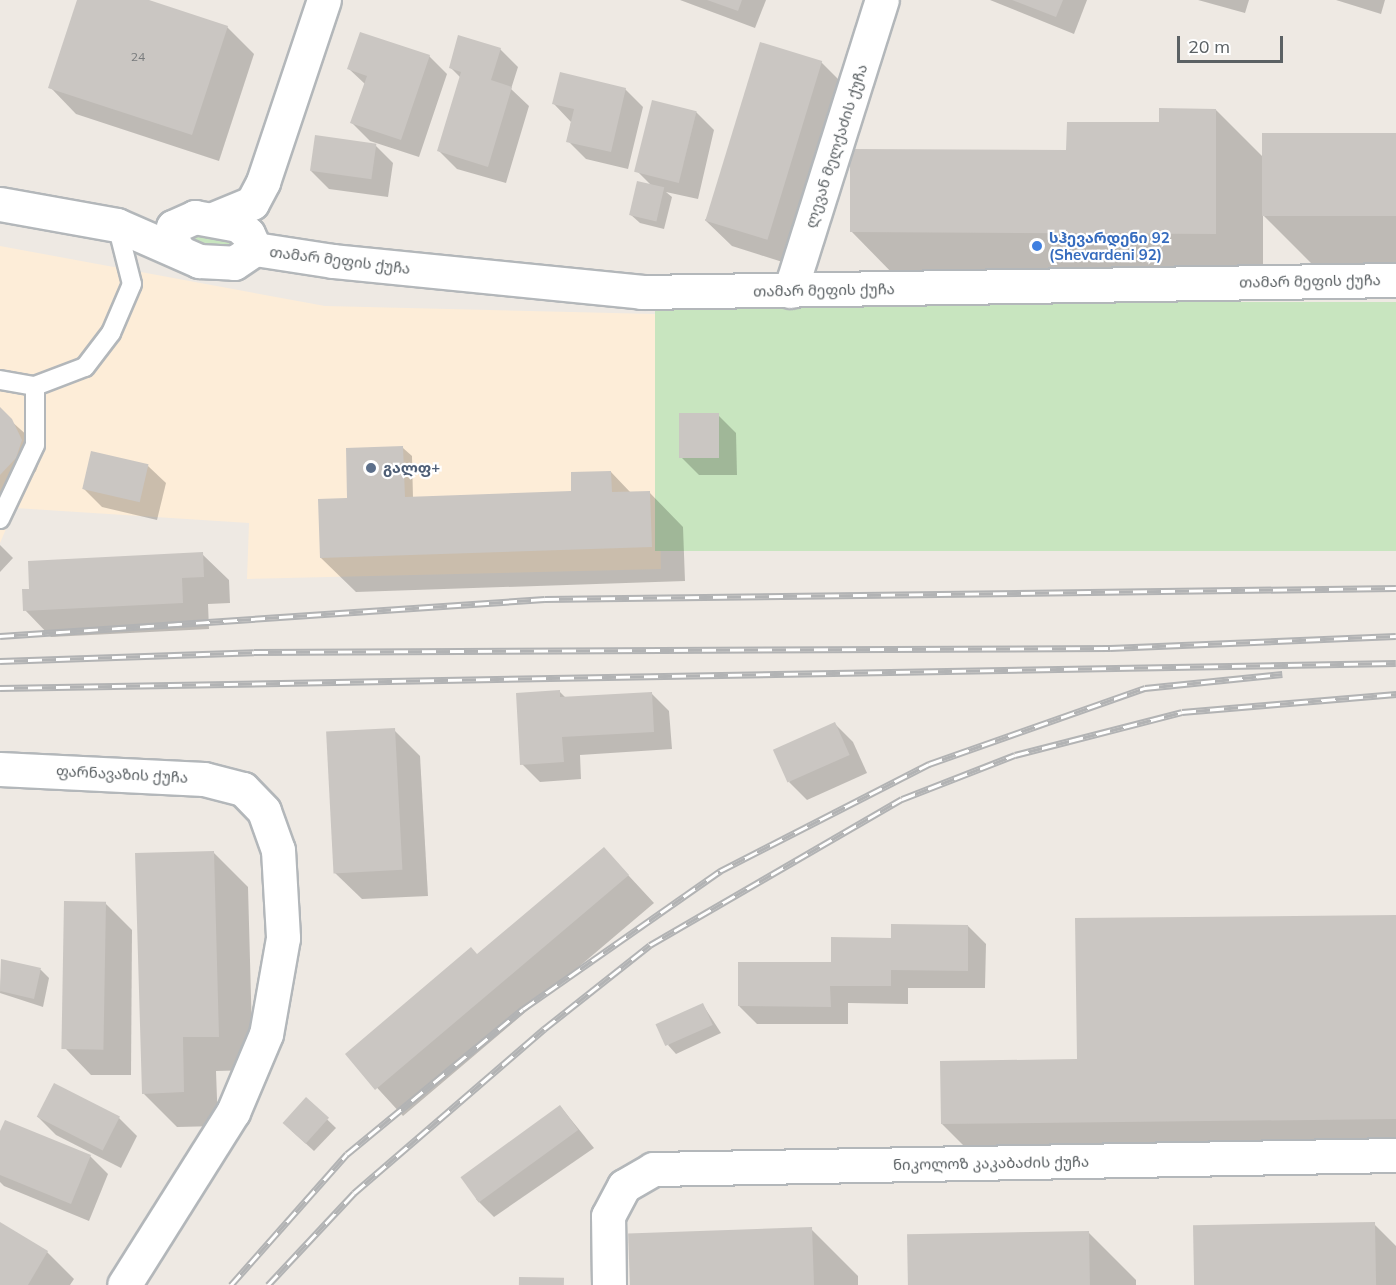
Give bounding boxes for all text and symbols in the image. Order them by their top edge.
scale bar [1180,24,1286,62]
text: 20 m [1188,35,1230,58]
house number: 24 [131,50,145,64]
street label: ლევან მელქაძის ქუჩა [801,62,871,230]
place label: სჰევარდენი 92 (Shevardeni 92) [1049,228,1170,263]
marker: სჰევარდენი 92 (Shevardeni 92) [1030,239,1044,253]
street label: თამარ მეფის ქუჩა [269,242,411,278]
street label: თამარ მეფის ქუჩა [1239,271,1381,291]
street label: თამარ მეფის ქუჩა [753,280,895,300]
place label: გალფ+ [383,459,440,477]
marker: გალფ+ [364,461,378,475]
street label: ფარნავაზის ქუჩა [56,762,188,786]
street label: ნიკოლოზ კაკაბაძის ქუჩა [893,1152,1089,1174]

